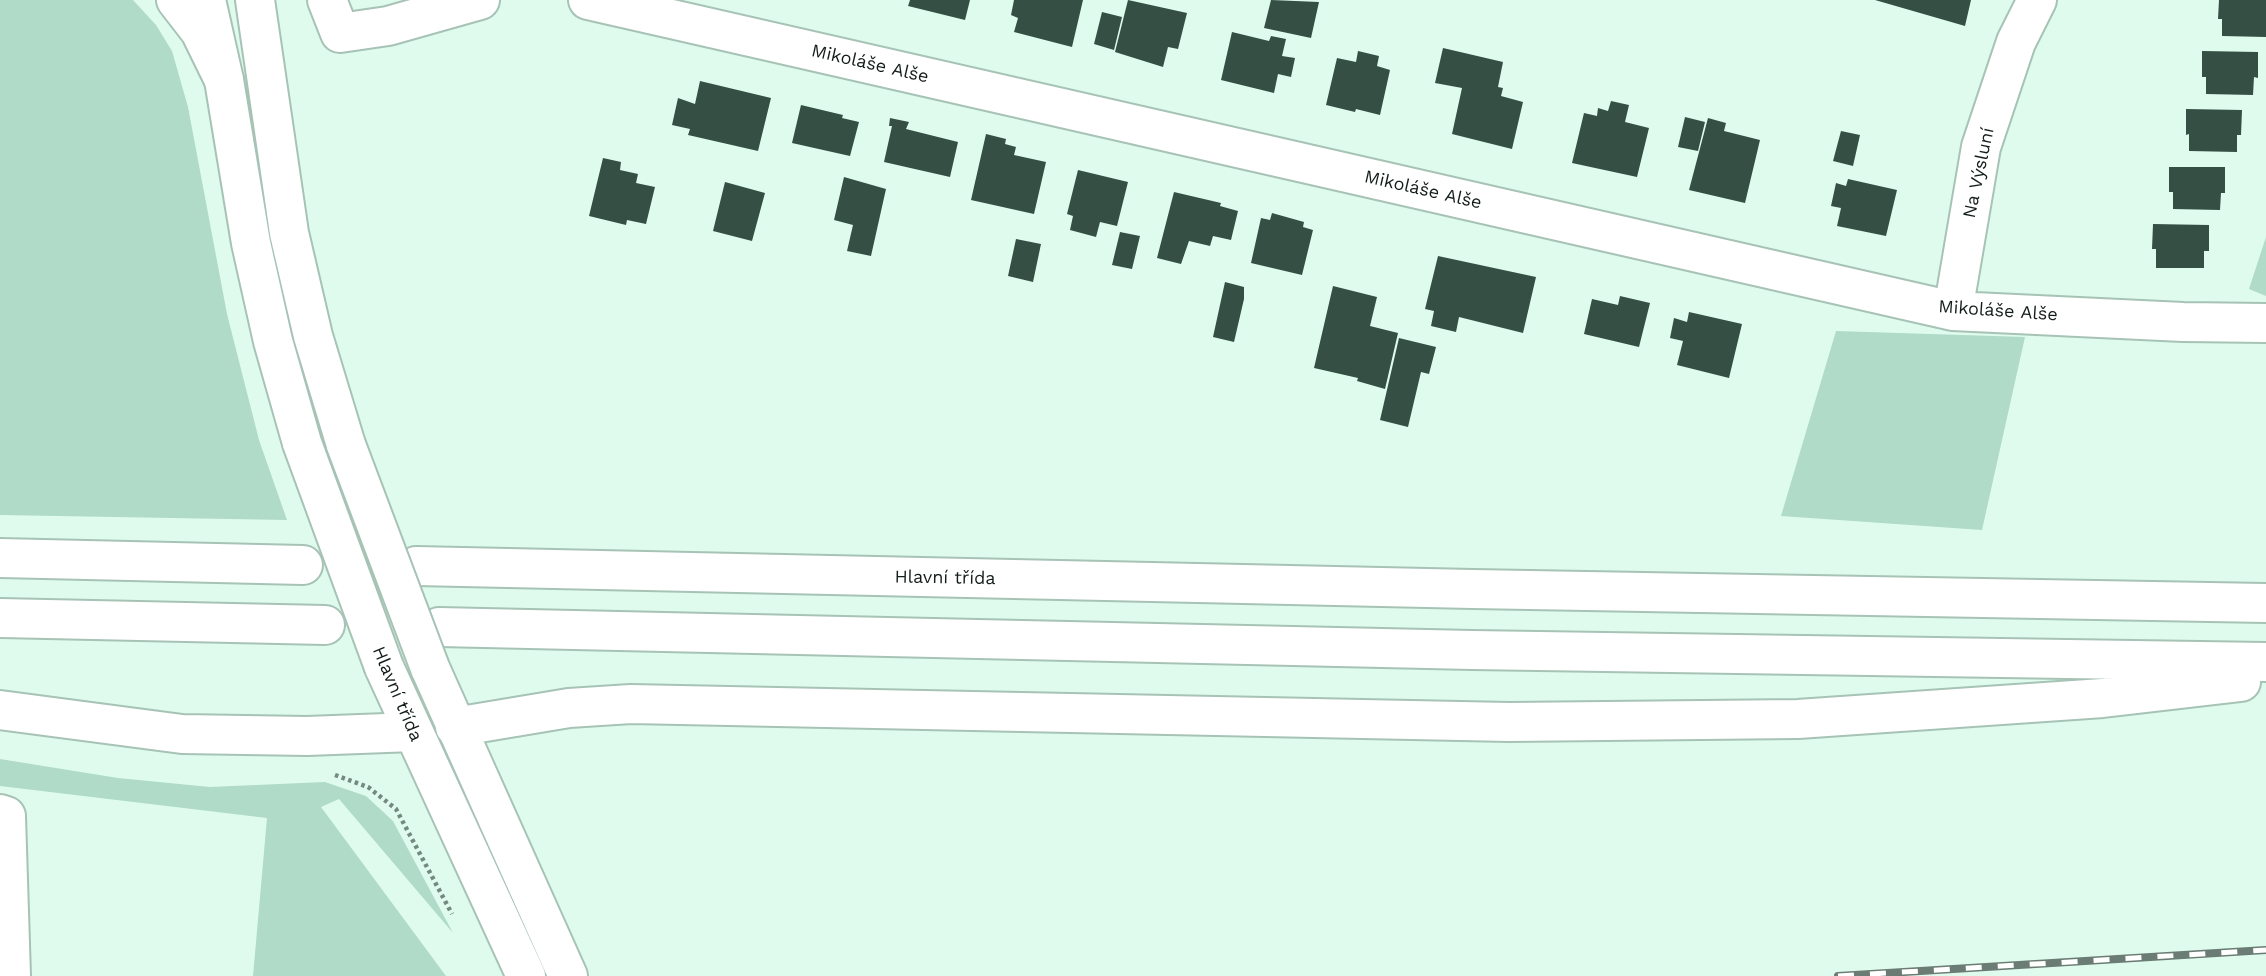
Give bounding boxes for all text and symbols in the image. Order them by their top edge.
street label: Mikoláše Alše [809,40,931,88]
street label: Na Výsluní [1959,126,1999,220]
street label: Mikoláše Alše [1362,166,1484,214]
street label: Mikoláše Alše [1937,296,2059,326]
street label: Hlavní třída [894,566,996,590]
street label: Hlavní třída [367,643,427,745]

